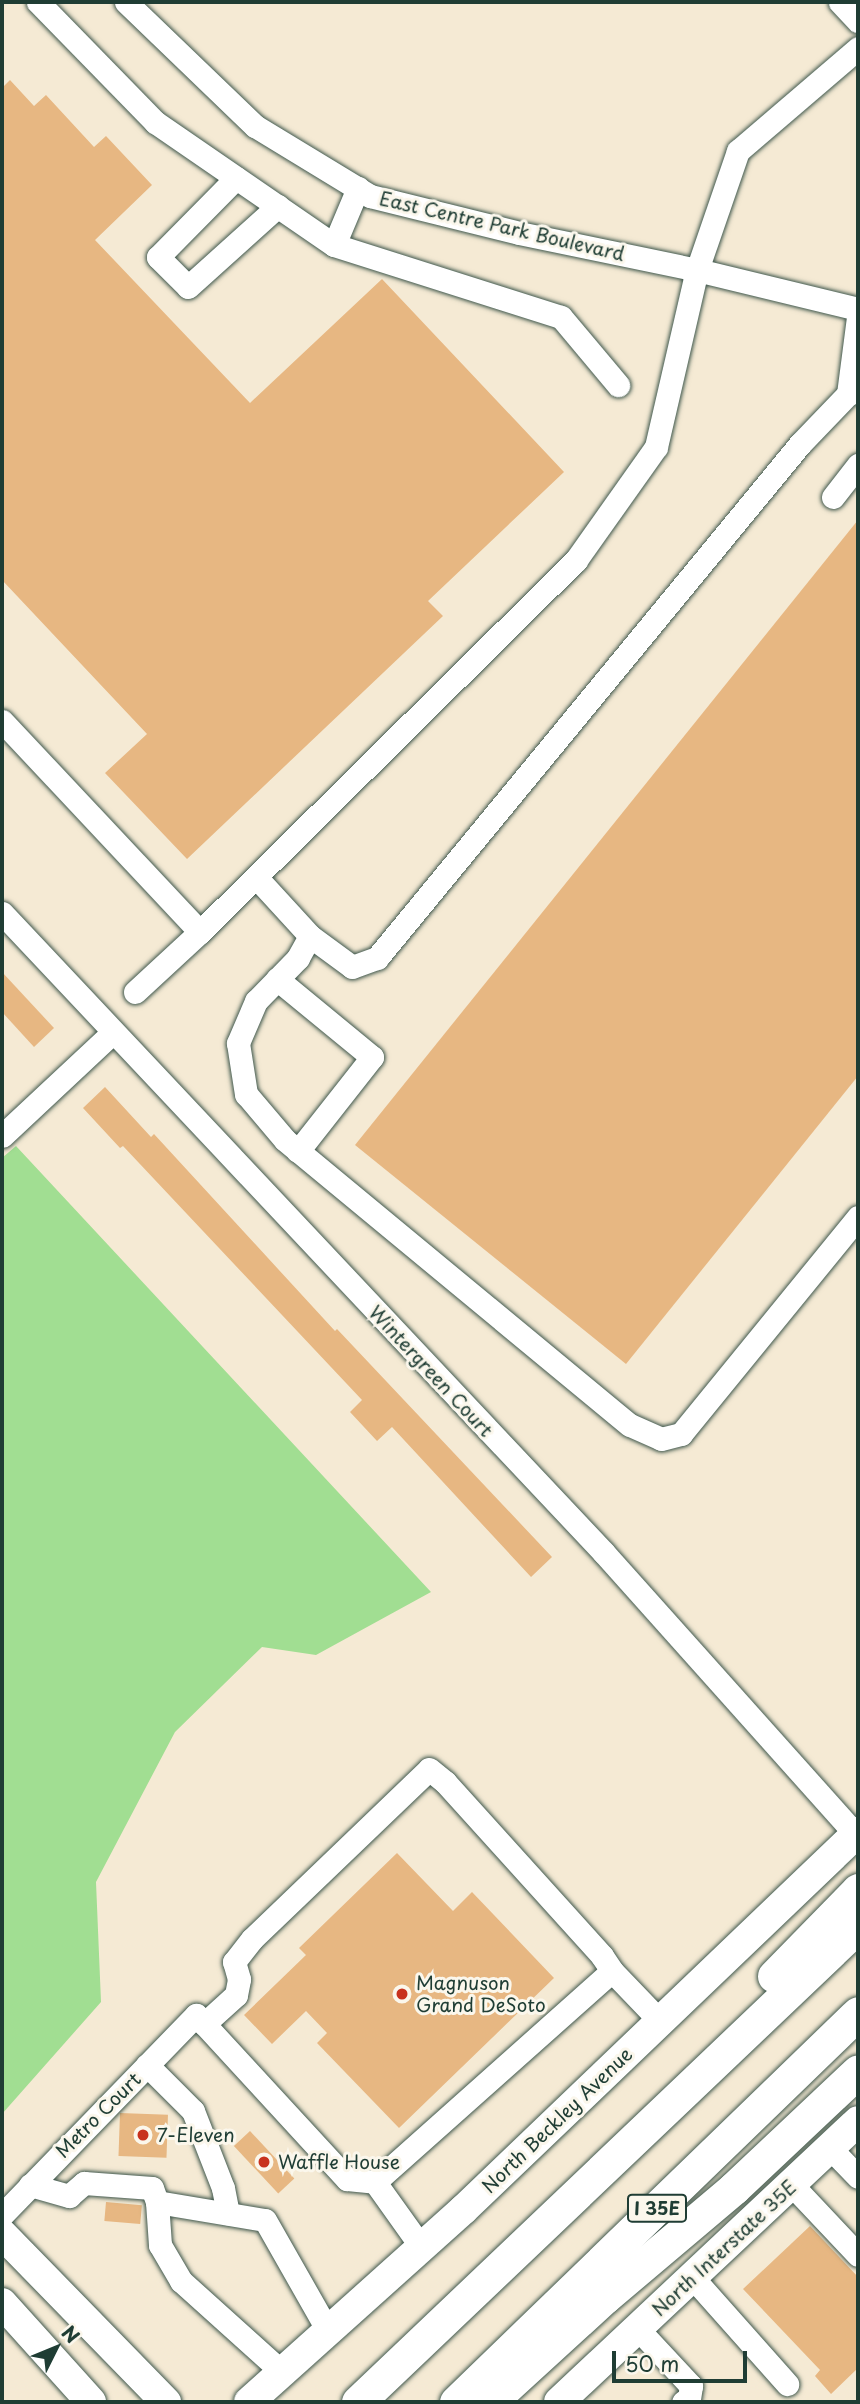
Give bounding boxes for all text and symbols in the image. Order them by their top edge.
street label: East Centre Park Boulevard [376,186,628,266]
street label: Wintergreen Court [364,1300,498,1442]
place label: Magnuson Grand DeSoto [416,1972,547,2016]
marker: Magnuson Grand DeSoto [394,1986,410,2002]
street label: North Beckley Avenue [477,2042,637,2198]
street label: Metro Court [50,2067,146,2163]
place label: 7-Eleven [157,2124,235,2146]
marker: 7-Eleven [135,2127,151,2143]
place label: Waffle House [278,2151,401,2173]
marker: Waffle House [256,2154,272,2170]
street label: North Interstate 35E [646,2174,802,2322]
road number: I 35E [626,2194,688,2222]
north arrow [21,2313,91,2383]
text: N [56,2319,87,2349]
scale bar [615,2338,750,2382]
text: 50 m [625,2347,679,2379]

